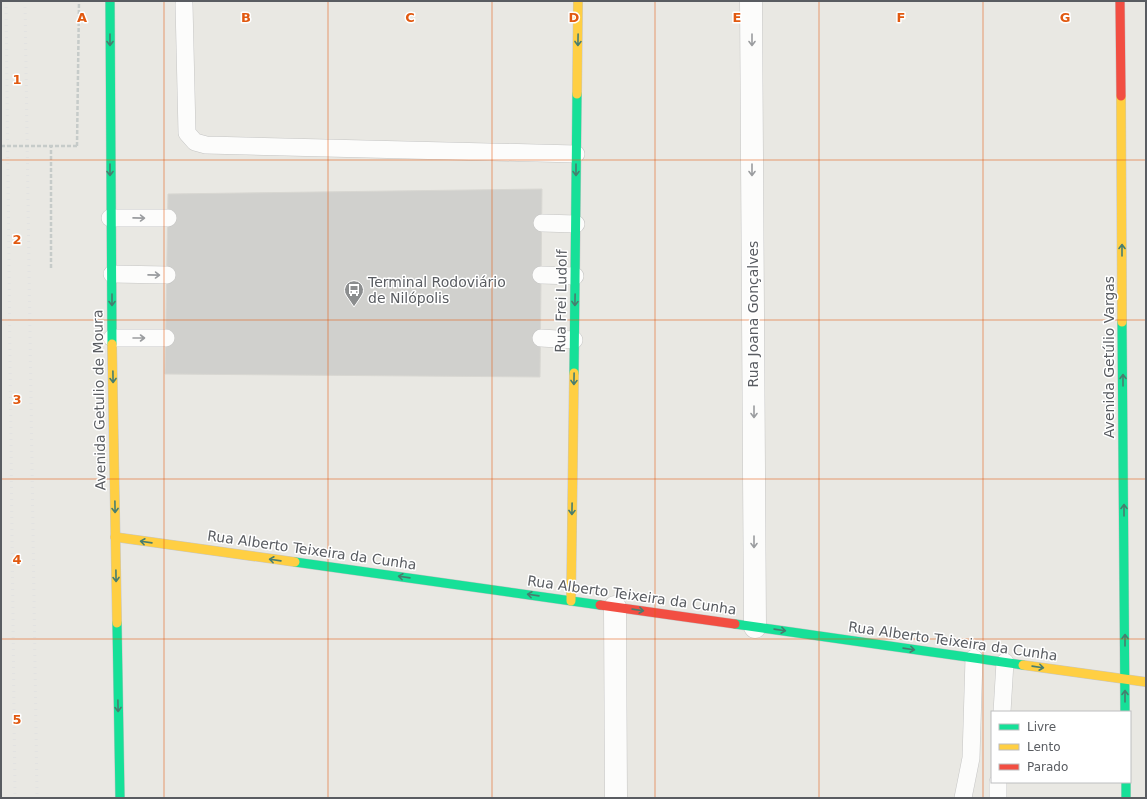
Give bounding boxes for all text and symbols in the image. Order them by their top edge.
text: A [77,10,87,25]
text: B [241,10,251,25]
text: C [405,10,415,25]
text: D [569,10,580,25]
text: E [733,10,741,25]
text: F [897,10,905,25]
text: G [1060,10,1070,25]
one-way arrow [106,33,114,46]
one-way arrow [574,33,582,46]
one-way arrow [748,33,756,46]
text: 1 [12,72,22,87]
one-way arrow [106,163,114,176]
one-way arrow [572,163,580,176]
one-way arrow [748,163,756,176]
one-way arrow [132,214,145,222]
text: 2 [12,232,22,247]
street label: Rua Joana Gonçalves [745,241,761,387]
one-way arrow [1118,244,1126,257]
street label: Rua Frei Ludolf [552,248,570,353]
one-way arrow [147,271,160,279]
place label: Terminal Rodoviário de Nilópolis [367,274,506,306]
street label: Avenida Getúlio Vargas [1101,276,1117,438]
bus stop icon: Terminal Rodoviário de Nilópolis [343,279,365,307]
one-way arrow [108,293,116,306]
one-way arrow [571,293,579,306]
street label: Avenida Getulio de Moura [89,309,109,491]
one-way arrow [132,334,145,342]
one-way arrow [109,370,117,383]
one-way arrow [570,372,578,385]
one-way arrow [1119,374,1127,387]
text: 3 [12,392,22,407]
one-way arrow [750,405,757,418]
one-way arrow [111,500,118,513]
one-way arrow [568,502,576,515]
one-way arrow [1120,504,1128,517]
street label: Rua Alberto Teixeira da Cunha [206,527,418,573]
one-way arrow [750,535,758,548]
one-way arrow [140,538,153,546]
text: 4 [12,552,22,567]
one-way arrow [269,556,282,563]
one-way arrow [112,569,120,582]
street label: Rua Alberto Teixeira da Cunha [526,572,738,618]
one-way arrow [398,573,411,581]
one-way arrow [527,591,540,599]
one-way arrow [631,606,644,614]
street label: Rua Alberto Teixeira da Cunha [847,618,1059,664]
one-way arrow [773,626,786,634]
one-way arrow [1121,634,1129,647]
one-way arrow [902,645,915,653]
one-way arrow [1031,663,1044,671]
one-way arrow [1121,690,1129,703]
one-way arrow [114,699,122,712]
legend [991,711,1131,783]
text: 5 [12,712,22,727]
text: Livre [1027,720,1056,734]
text: Lento [1027,740,1061,754]
text: Parado [1027,760,1068,774]

